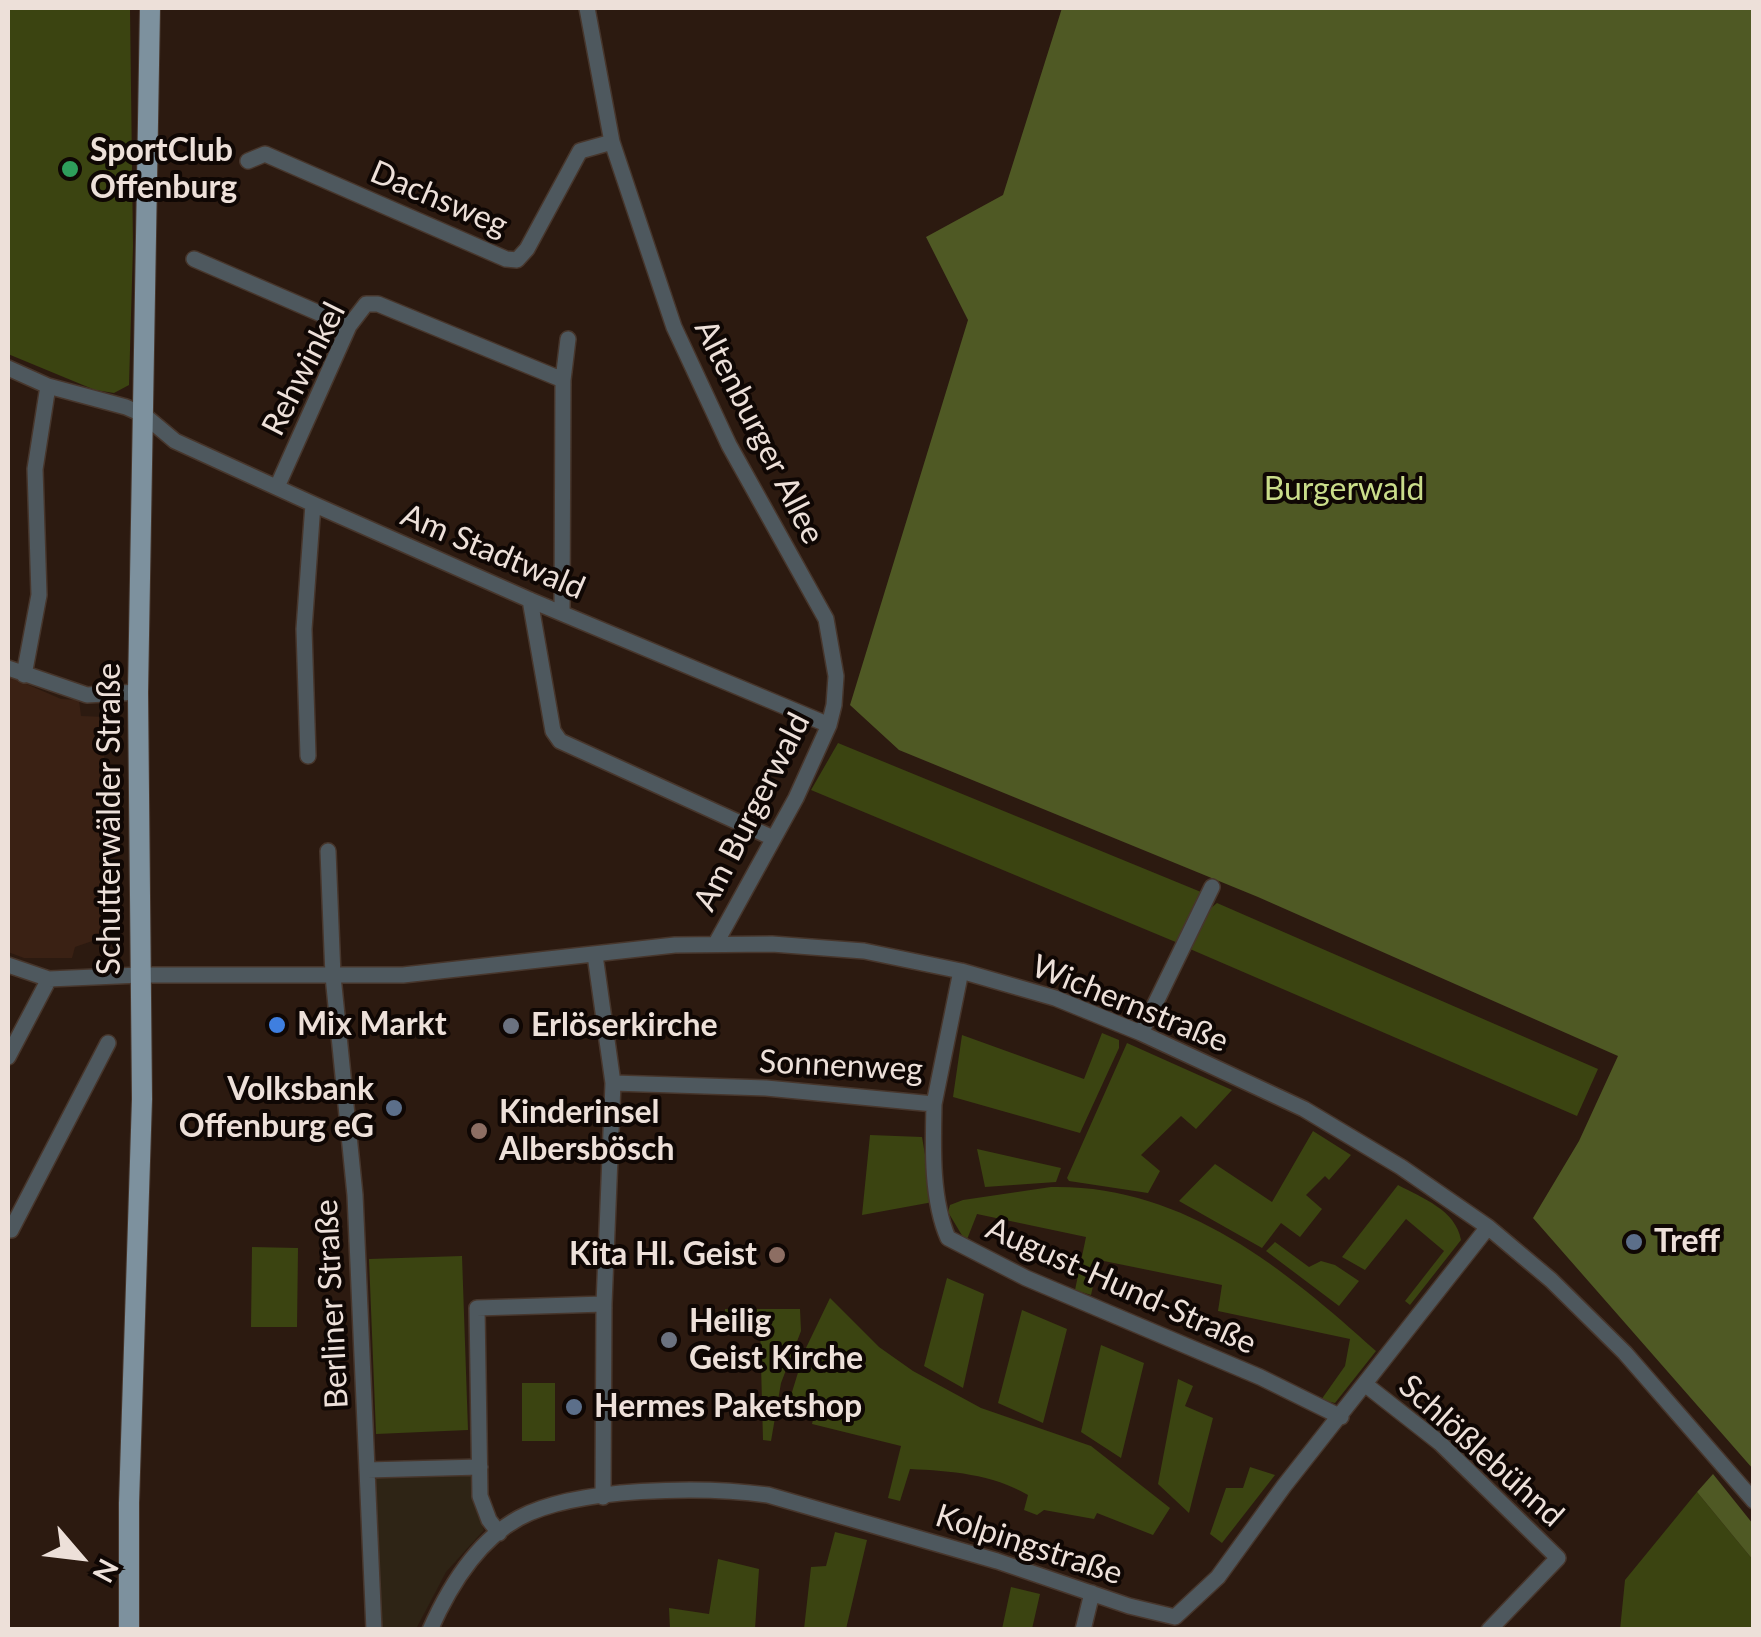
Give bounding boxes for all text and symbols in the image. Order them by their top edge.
place label: SportClub Offenburg [90,132,237,207]
street label: Dachsweg [365,153,513,245]
marker: SportClub Offenburg [59,158,81,180]
street label: Rehwinkel [254,296,354,442]
street label: Altenburger Allee [686,314,832,550]
park label: Burgerwald [1264,471,1424,509]
street label: Am Stadtwald [395,496,591,608]
street label: Schutterwälder Straße [91,663,129,975]
street label: Am Burgerwald [686,707,818,917]
street label: Wichernstraße [1026,947,1234,1061]
place label: Mix Markt [297,1006,447,1044]
place label: Erlöserkirche [531,1007,718,1045]
marker: Mix Markt [266,1014,288,1036]
marker: Erlöserkirche [500,1015,522,1037]
street label: Sonnenweg [758,1043,924,1089]
place label: Volksbank Offenburg eG [179,1071,374,1146]
place label: Kinderinsel Albersbösch [499,1094,674,1169]
marker: Volksbank Offenburg eG [383,1097,405,1119]
marker: Kinderinsel Albersbösch [468,1120,490,1142]
street label: Berliner Straße [307,1198,357,1410]
street label: August-Hund-Straße [980,1209,1262,1363]
place label: Treff [1654,1223,1720,1261]
marker: Treff [1623,1231,1645,1253]
place label: Kita Hl. Geist [569,1236,757,1274]
marker: Kita Hl. Geist [766,1244,788,1266]
place label: Heilig Geist Kirche [689,1303,863,1378]
marker: Heilig Geist Kirche [658,1329,680,1351]
street label: Schlößlebühnd [1391,1367,1571,1535]
place label: Hermes Paketshop [594,1388,862,1426]
marker: Hermes Paketshop [563,1396,585,1418]
street label: Kolpingstraße [931,1497,1127,1593]
north arrow [30,1507,130,1607]
text: N [86,1554,127,1589]

